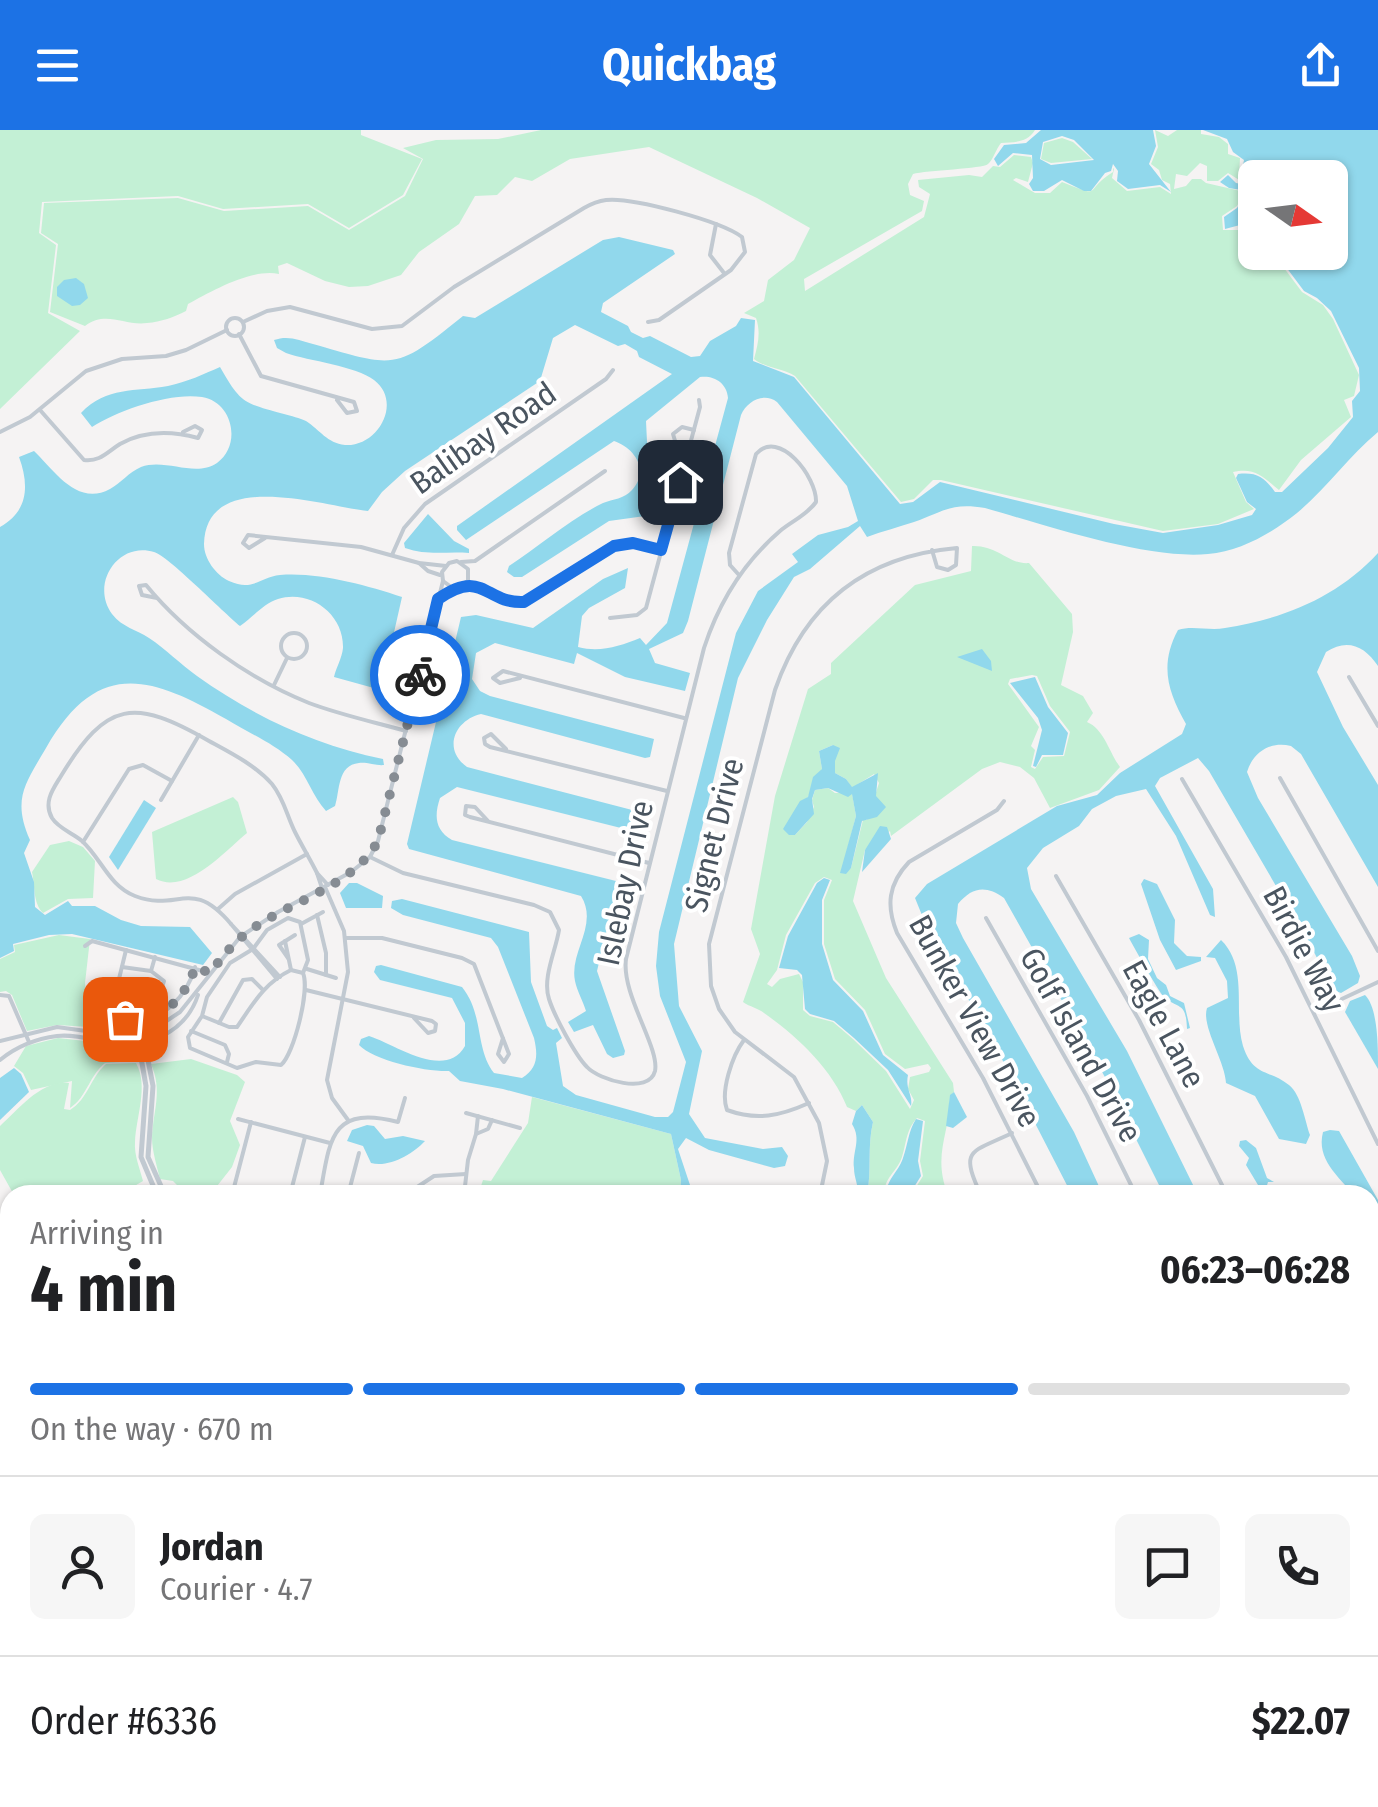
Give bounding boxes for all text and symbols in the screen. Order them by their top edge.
icon: menu [30,38,85,93]
text: Quickbag [602,38,776,92]
icon: share [1293,38,1348,93]
north arrow [1238,160,1348,270]
map controls [1238,160,1348,270]
street label: Balibay Road [403,374,563,502]
pin [638,440,723,525]
icon: home [653,455,708,510]
courier [370,625,470,725]
icon: bike [393,648,448,703]
street label: Signet Drive [677,754,751,916]
street label: Islebay Drive [589,797,661,969]
street label: Birdie Way [1255,880,1353,1019]
street label: Bunker View Drive [901,908,1049,1134]
street label: Golf Island Drive [1012,941,1150,1149]
street label: Eagle Lane [1115,954,1213,1094]
pin [83,977,168,1062]
icon: bag [98,992,153,1047]
text: Arriving in [30,1214,164,1252]
text: 06:23–06:28 [1160,1247,1350,1293]
text: 4 min [30,1250,177,1328]
text: On the way · 670 m [30,1410,274,1448]
button: person [30,1514,135,1619]
button: chat [1115,1514,1220,1619]
button: phone [1245,1514,1350,1619]
text: Jordan [160,1524,264,1570]
text: Courier · 4.7 [160,1570,312,1608]
text: Order #6336 [30,1698,217,1744]
text: $22.07 [1252,1698,1350,1744]

